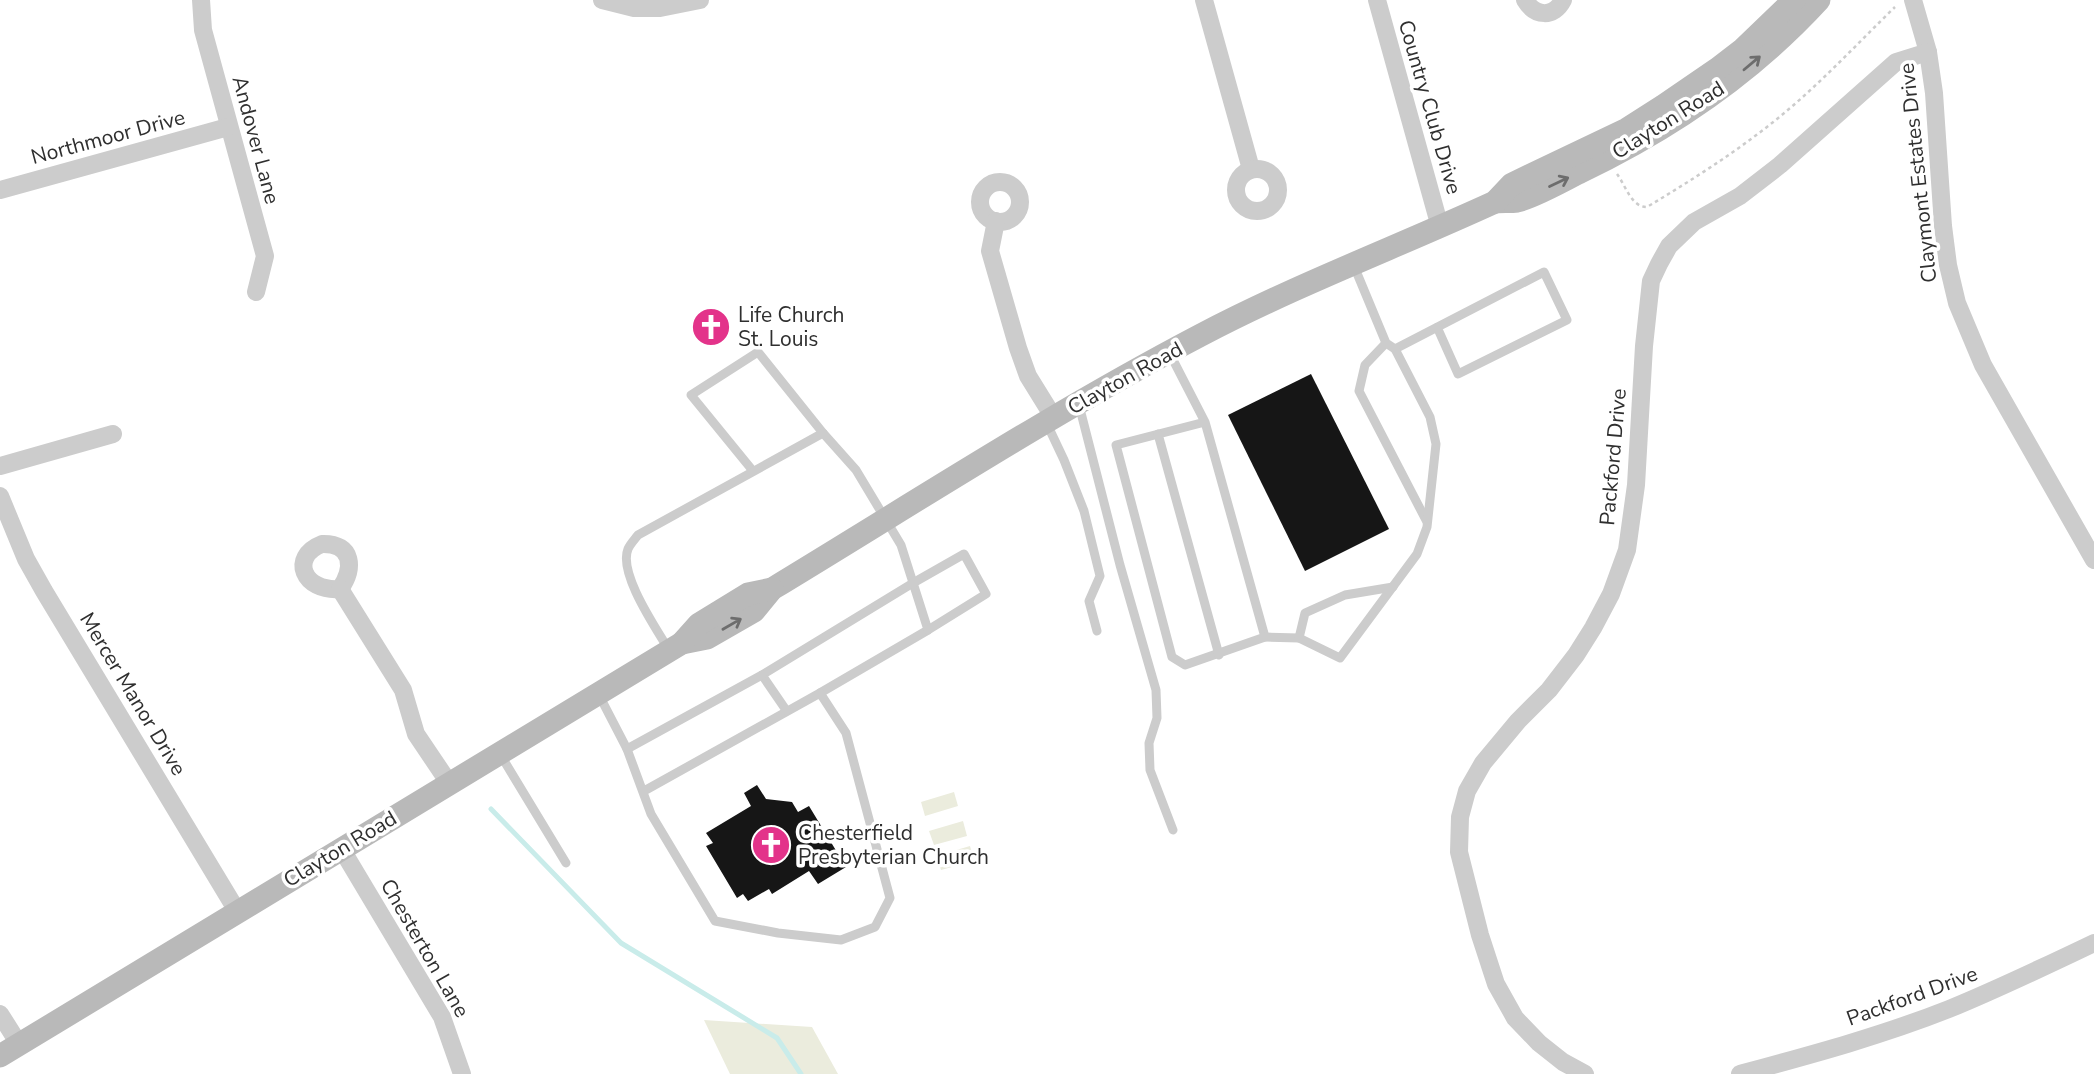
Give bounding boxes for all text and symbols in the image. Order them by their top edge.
street label: Country Club Drive [1392,17,1468,197]
one-way arrow [1743,55,1761,71]
street label: Claymont Estates Drive [1893,62,1943,284]
street label: Andover Lane [225,73,287,207]
street label: Clayton Road [1607,74,1729,166]
street label: Northmoor Drive [28,103,188,171]
one-way arrow [1548,175,1570,188]
place label: Life Church St. Louis [738,301,844,353]
church icon: Life Church St. Louis [690,306,732,348]
street label: Clayton Road [1062,335,1188,421]
street label: Packford Drive [1593,387,1633,527]
street label: Mercer Manor Drive [73,607,193,781]
one-way arrow [721,617,741,631]
street label: Clayton Road [278,804,402,894]
place label: Chesterfield Presbyterian Church [798,819,989,871]
church icon: Chesterfield Presbyterian Church [750,824,792,866]
street label: Chesterton Lane [374,874,476,1022]
street label: Packford Drive [1843,959,1981,1033]

